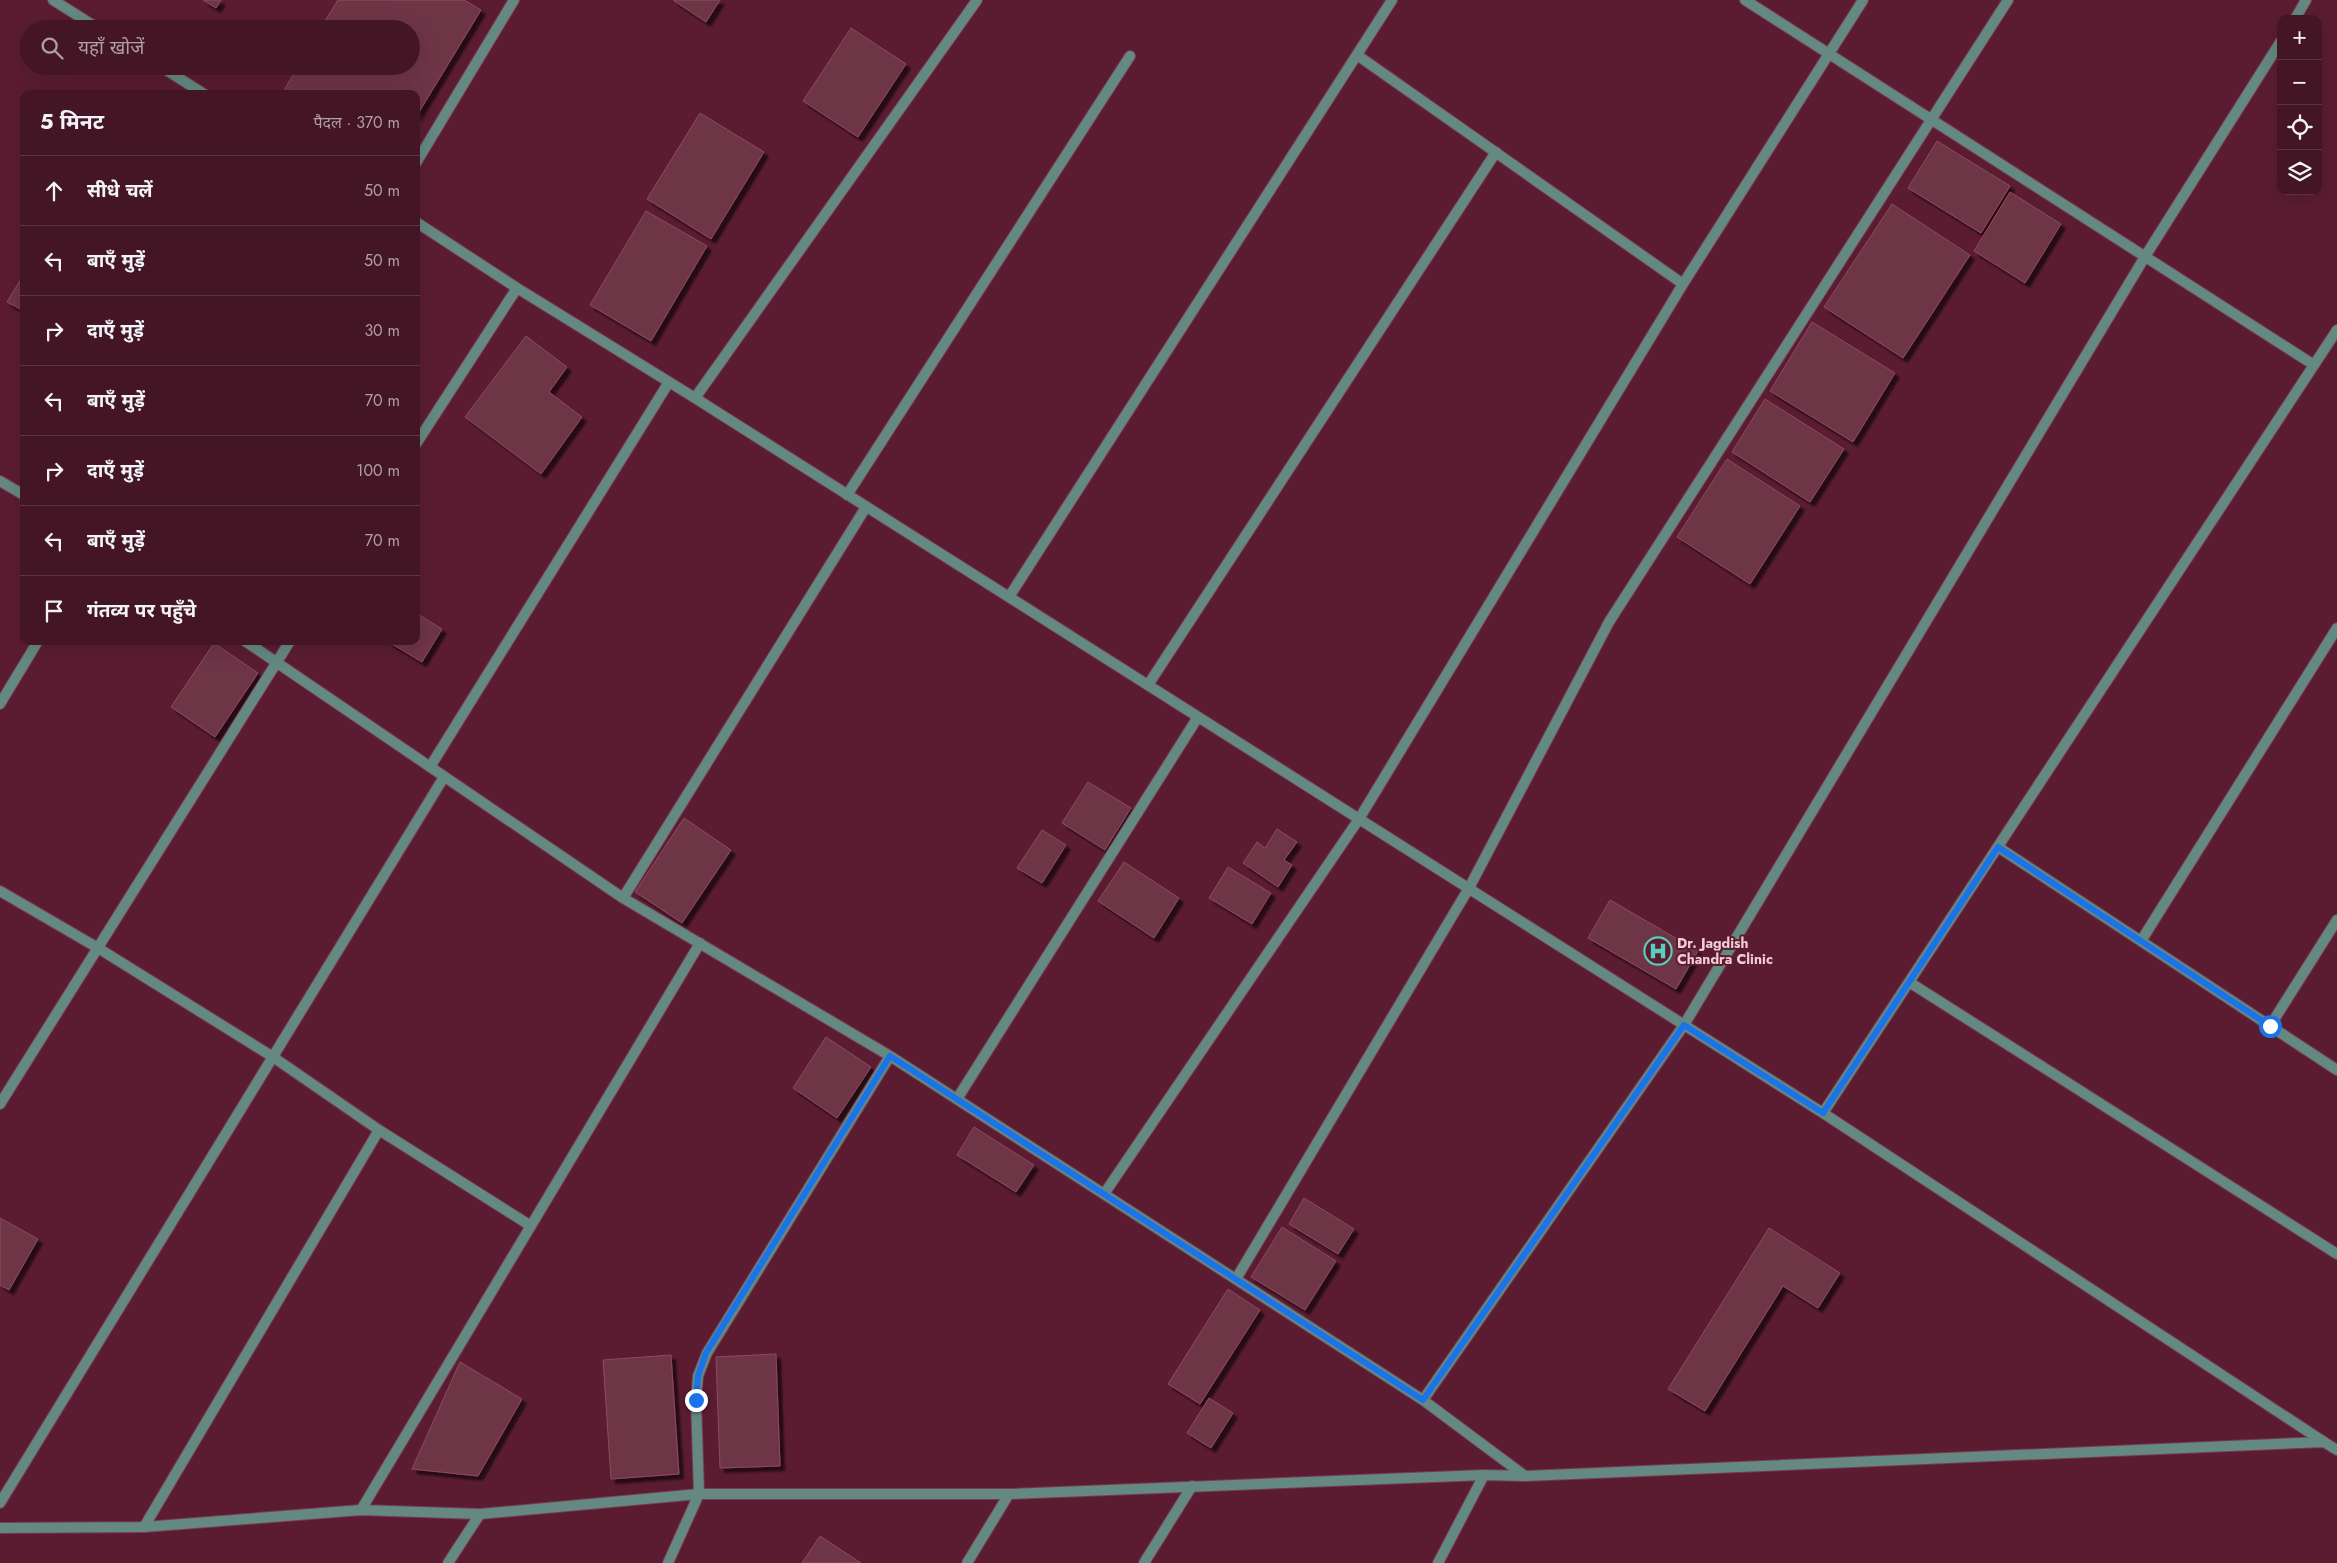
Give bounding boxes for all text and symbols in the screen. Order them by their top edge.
map controls [2277,15,2322,195]
button: + [2277,15,2322,60]
search box [20,20,420,75]
icon: search [38,34,66,62]
text: यहाँ खोजें [78,34,144,61]
button: − [2277,60,2322,105]
button: locate [2277,105,2322,150]
text: 5 मिनट [40,107,104,137]
text: पैदल · 370 m [313,111,400,134]
button: layers [2277,150,2322,195]
icon: ahead [40,177,68,205]
text: सीधे चलें [87,177,153,204]
text: 50 m [364,179,400,202]
icon: left [40,247,68,275]
text: बाएँ मुड़ें [87,247,145,274]
text: 50 m [364,249,400,272]
icon: right [40,317,68,345]
text: दाएँ मुड़ें [87,317,144,344]
text: 30 m [364,319,400,342]
icon: left [40,387,68,415]
text: बाएँ मुड़ें [87,387,145,414]
text: 70 m [365,389,400,412]
icon: right [40,457,68,485]
text: दाएँ मुड़ें [87,457,144,484]
text: 100 m [356,459,400,482]
icon: left [40,527,68,555]
text: बाएँ मुड़ें [87,527,145,554]
text: 70 m [365,529,400,552]
icon: arrive [40,597,68,625]
text: गंतव्य पर पहुँचे [87,597,196,624]
place label: Dr. Jagdish Chandra Clinic [1677,933,1773,969]
hospital icon: Dr. Jagdish Chandra Clinic [1643,936,1673,966]
route start [2259,1015,2282,1038]
route end [685,1389,708,1412]

